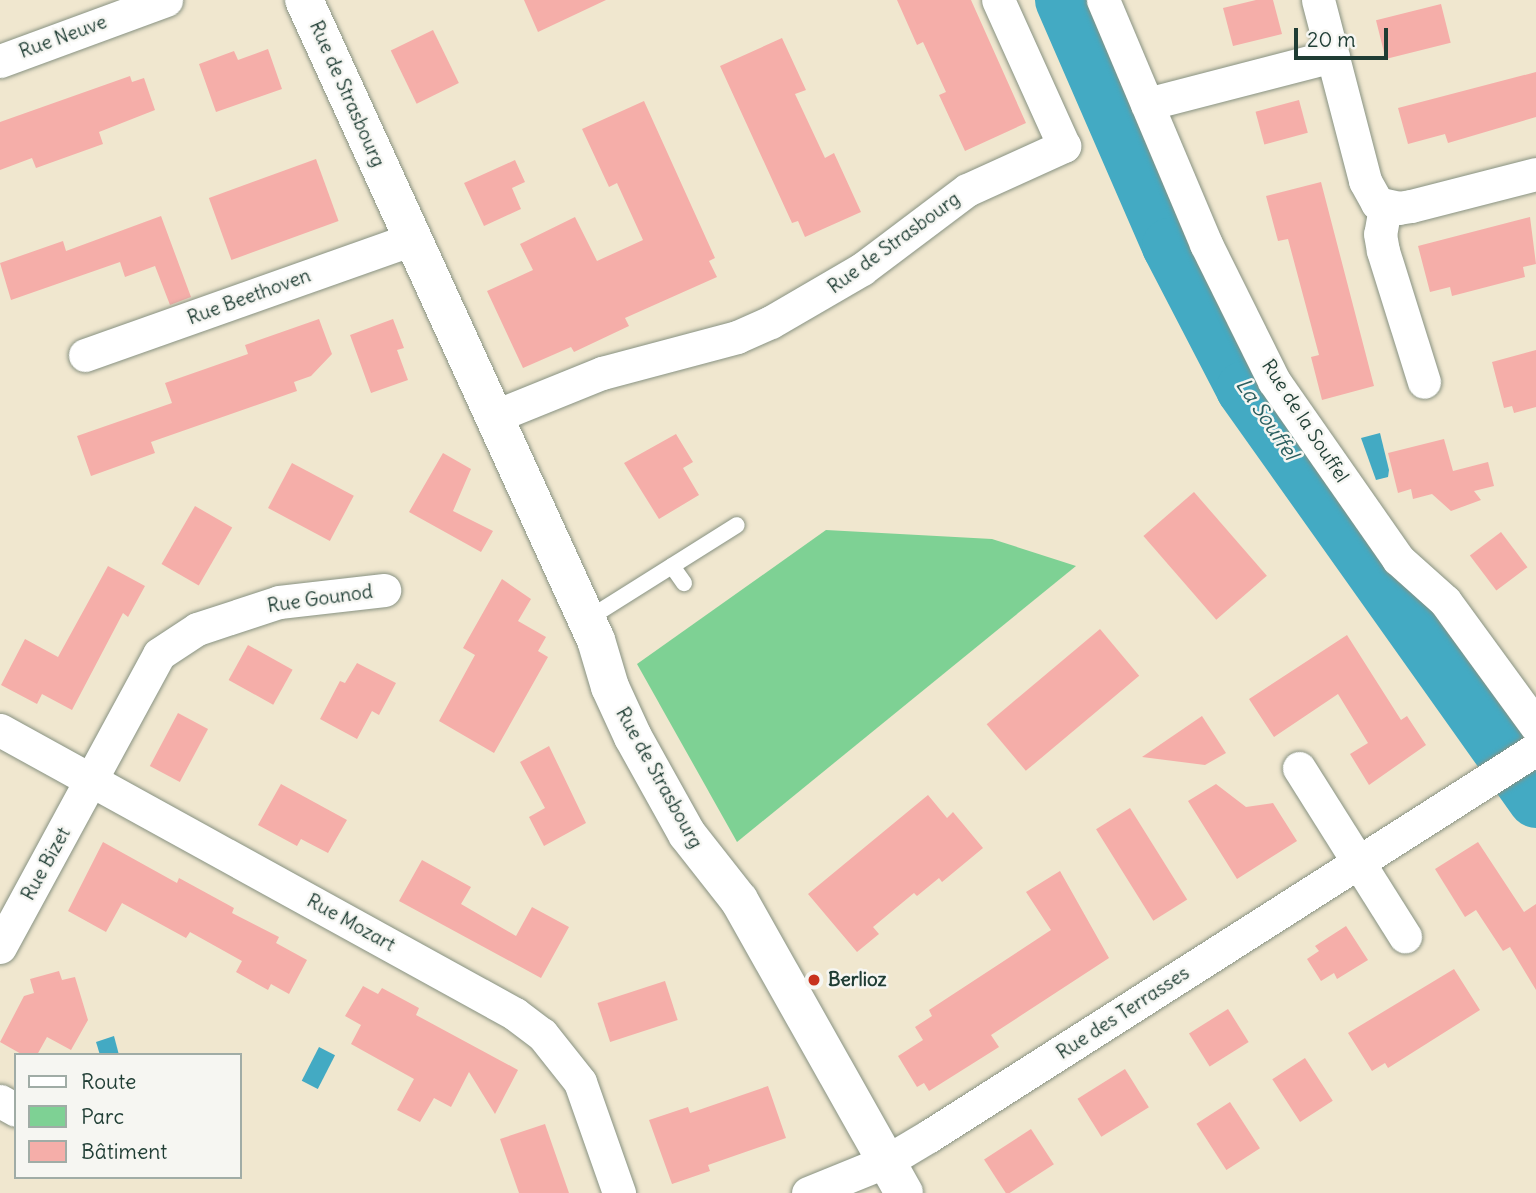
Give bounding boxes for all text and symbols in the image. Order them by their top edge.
street label: Rue Neuve [16,11,110,63]
scale bar [1298,14,1392,58]
street label: Rue de Strasbourg [305,17,389,171]
text: 20 m [1307,26,1356,53]
street label: Rue de Strasbourg [824,187,964,299]
street label: Rue Beethoven [184,264,314,330]
street label: Rue de la Souffel [1257,355,1353,487]
water label: La Souffel [1230,373,1304,465]
street label: Rue Gounod [266,580,374,618]
street label: Rue de Strasbourg [611,704,707,852]
street label: Rue Bizet [17,824,75,904]
street label: Rue Mozart [303,889,399,957]
street label: Rue des Terrasses [1052,962,1194,1064]
place label: Berlioz [828,969,887,991]
marker: Berlioz [806,972,822,988]
legend [14,1053,242,1179]
text: Route [81,1068,136,1095]
text: Parc [81,1103,124,1130]
text: Bâtiment [81,1138,167,1165]

